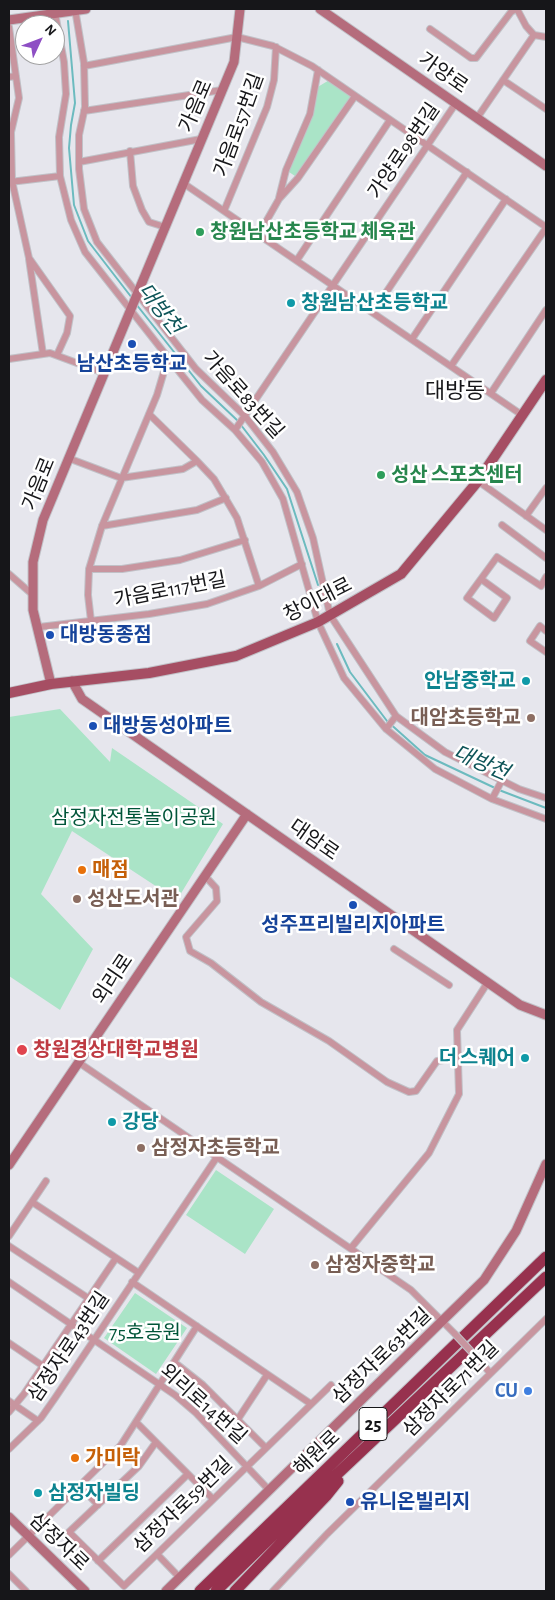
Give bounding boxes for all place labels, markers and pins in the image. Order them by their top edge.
place label: 창원남산초등학교 체육관 [210,220,415,244]
marker: 창원남산초등학교 체육관 [194,226,206,238]
place label: 창원남산초등학교 [301,291,448,315]
marker: 창원남산초등학교 [285,297,297,309]
marker: 남산초등학교 [126,338,138,350]
place label: 남산초등학교 [77,352,187,376]
place label: 성산 스포츠센터 [391,463,523,487]
marker: 성산 스포츠센터 [375,469,387,481]
place label: 대방동종점 [60,623,152,647]
marker: 대방동종점 [44,629,56,641]
place label: 안남중학교 [424,669,516,693]
marker: 안남중학교 [520,675,532,687]
place label: 대암초등학교 [411,706,521,730]
marker: 대암초등학교 [525,712,537,724]
place label: 대방동성아파트 [103,714,232,738]
marker: 대방동성아파트 [87,720,99,732]
place label: 매점 [92,858,129,882]
marker: 매점 [76,864,88,876]
place label: 성산도서관 [87,887,179,911]
marker: 성산도서관 [71,893,83,905]
marker: 성주프리빌리지아파트 [347,899,359,911]
place label: 성주프리빌리지아파트 [261,913,445,937]
place label: 창원경상대학교병원 [33,1038,199,1062]
marker: 창원경상대학교병원 [15,1043,29,1057]
place label: 더 스퀘어 [438,1046,515,1070]
marker: 더 스퀘어 [519,1052,531,1064]
place label: 강당 [122,1110,159,1134]
marker: 강당 [106,1116,118,1128]
place label: 삼정자초등학교 [151,1136,280,1160]
marker: 삼정자초등학교 [135,1142,147,1154]
place label: 삼정자중학교 [325,1253,435,1277]
marker: 삼정자중학교 [309,1259,321,1271]
place label: CU [495,1379,518,1403]
marker: CU [522,1385,534,1397]
place label: 가미락 [85,1446,140,1470]
marker: 가미락 [69,1452,81,1464]
place label: 삼정자빌딩 [48,1481,140,1505]
marker: 삼정자빌딩 [32,1487,44,1499]
place label: 유니온빌리지 [360,1490,470,1514]
marker: 유니온빌리지 [344,1496,356,1508]

